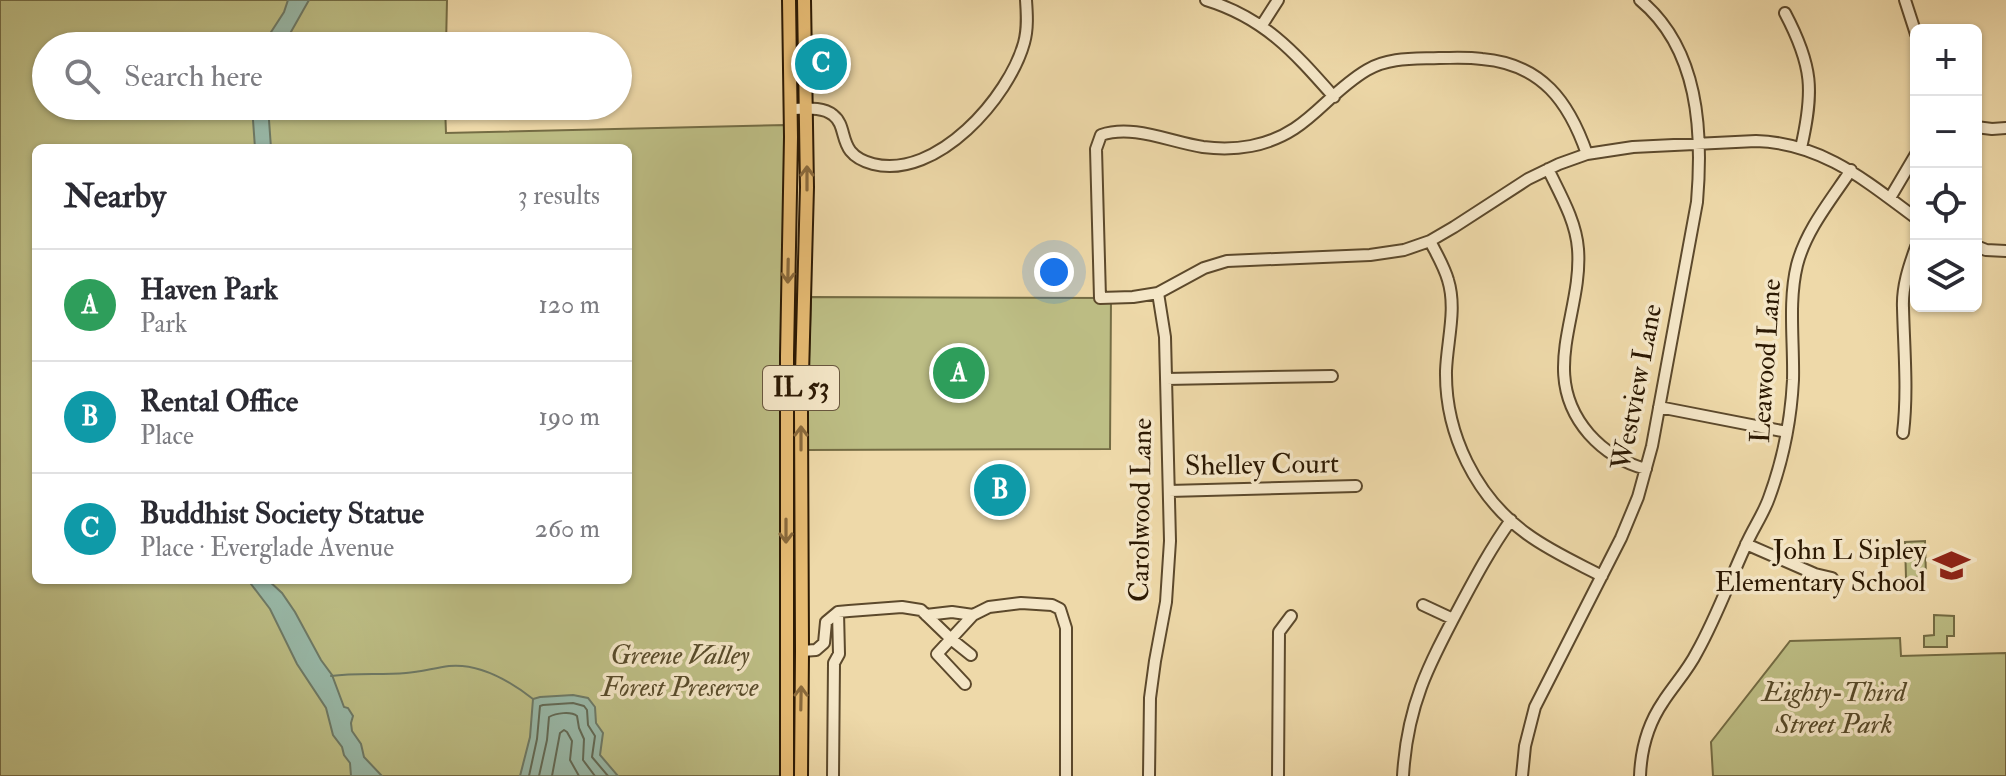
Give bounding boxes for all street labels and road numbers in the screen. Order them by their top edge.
street label: Leawood Lane [1743,277,1789,444]
street label: Westview Lane [1604,301,1670,474]
road number: IL 53 [763,366,839,410]
street label: Carolwood Lane [1122,417,1160,602]
street label: Shelley Court [1185,446,1339,484]

